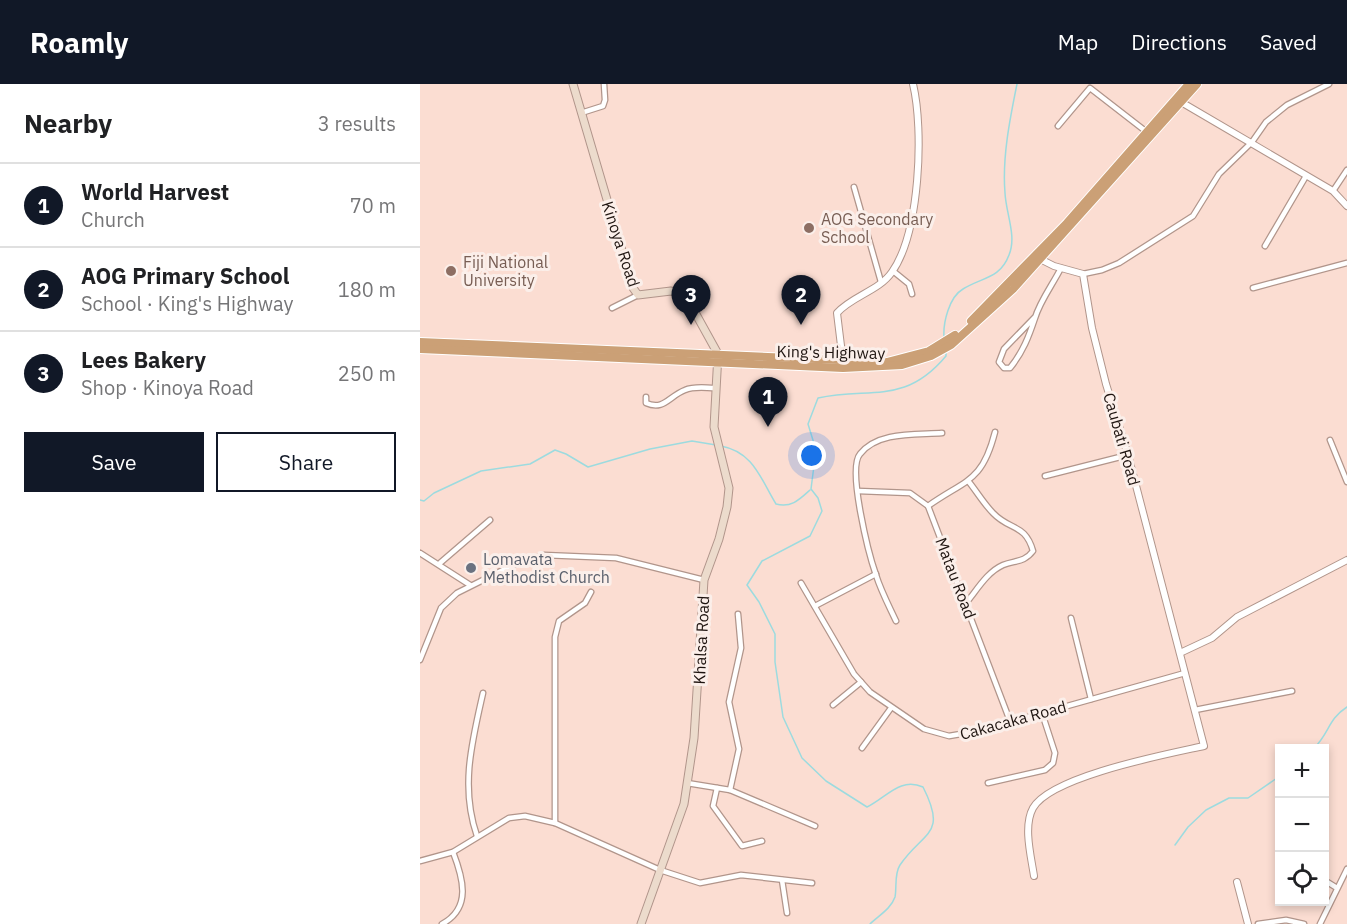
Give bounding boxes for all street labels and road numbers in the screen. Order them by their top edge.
street label: Kinoya Road [598,199,644,289]
street label: King's Highway [777,341,885,363]
street label: Caubati Road [1099,390,1145,488]
street label: Matau Road [931,535,981,621]
street label: Khalsa Road [689,595,713,685]
street label: Cakacaka Road [958,696,1068,744]

